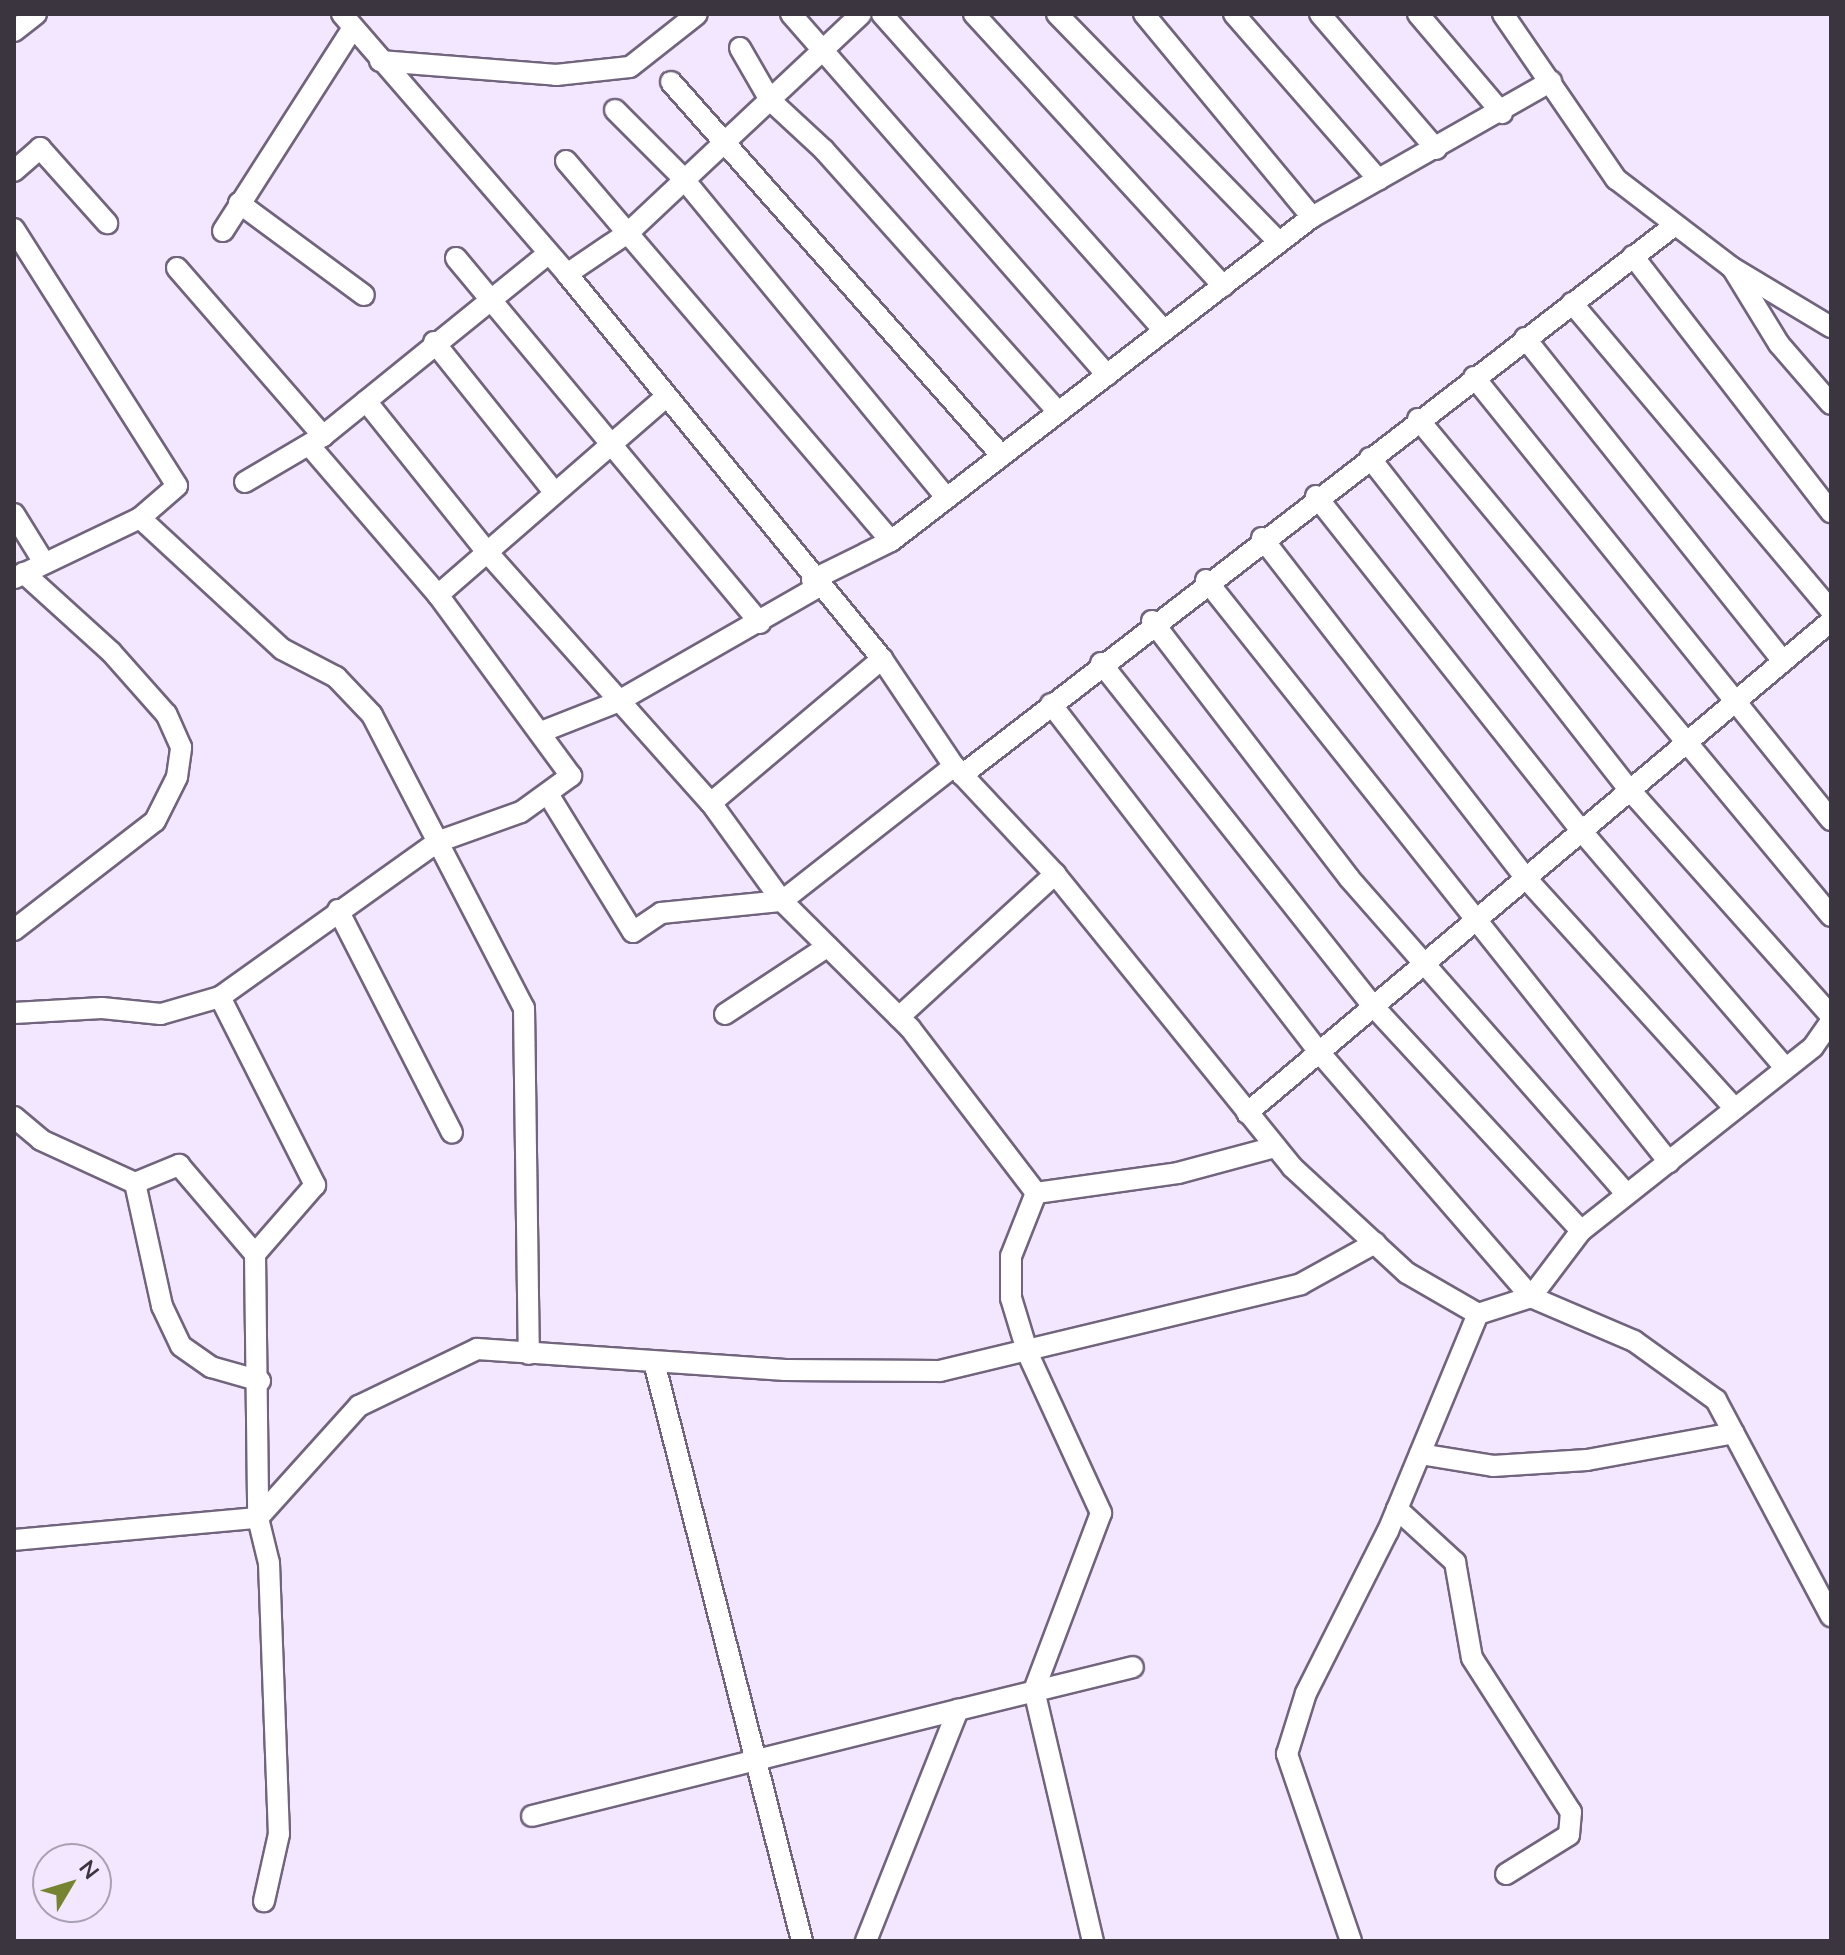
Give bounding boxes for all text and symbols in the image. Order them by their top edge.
north arrow [32,1843,112,1923]
text: N [73,1854,105,1885]

